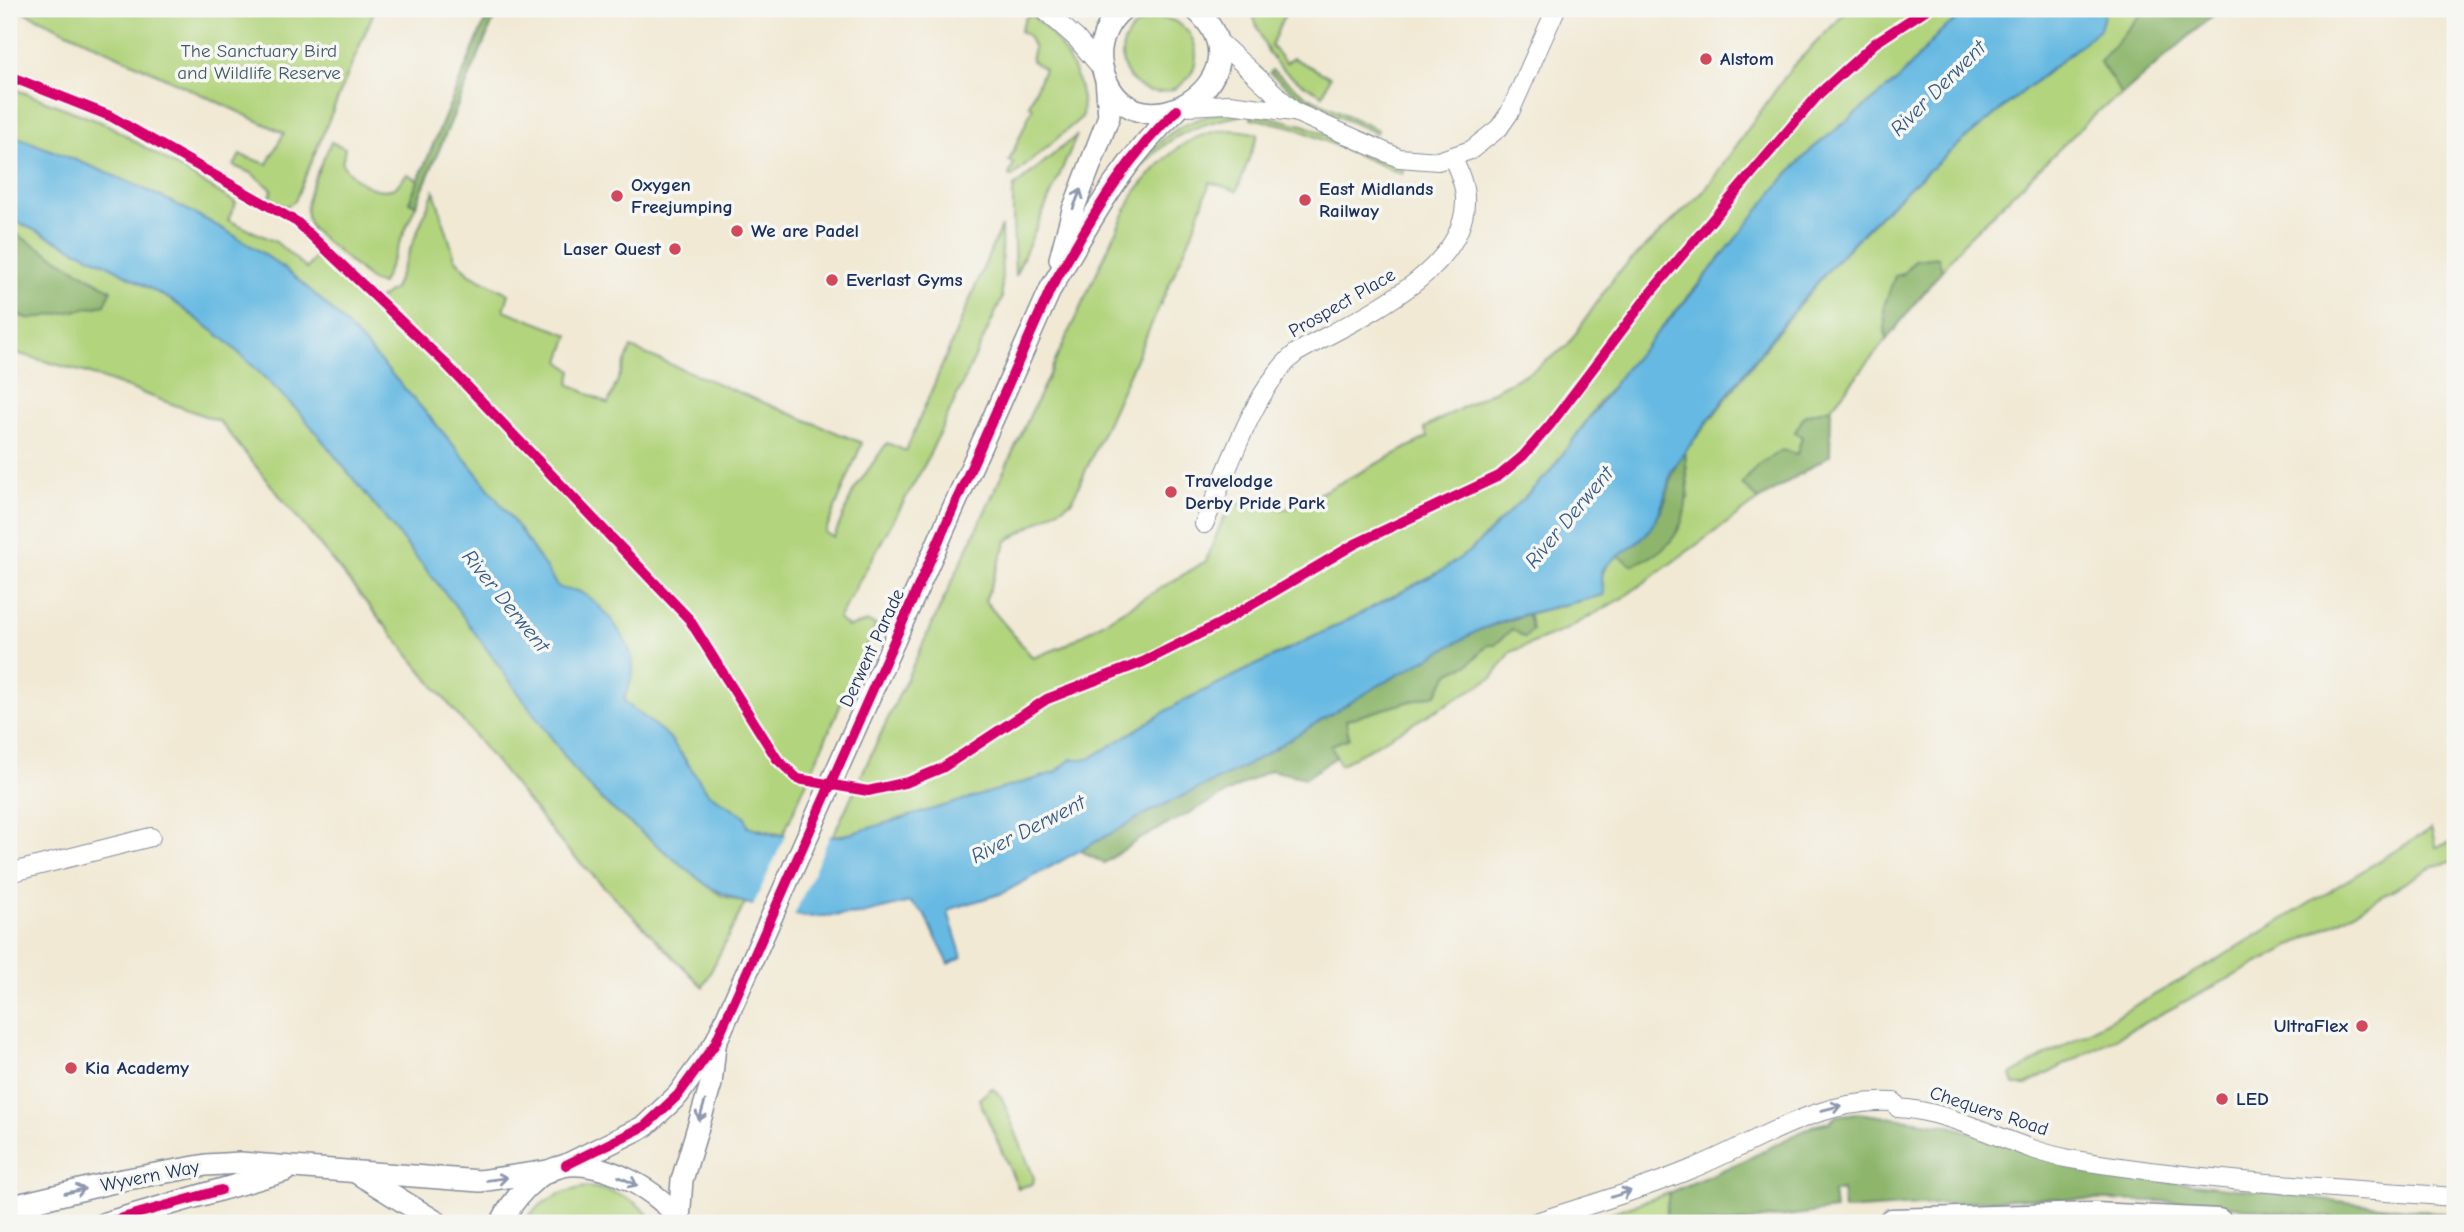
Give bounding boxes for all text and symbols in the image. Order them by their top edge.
water label: River Derwent [1885,34,1992,141]
park label: The Sanctuary Bird and Wildlife Reserve [177,40,341,84]
place label: Alstom [1720,48,1774,70]
marker: Alstom [1698,51,1714,67]
place label: Oxygen Freejumping [631,174,733,218]
place label: East Midlands Railway [1319,178,1433,222]
marker: Oxygen Freejumping [609,188,625,204]
one-way arrow [1072,188,1085,210]
marker: East Midlands Railway [1297,192,1313,208]
place label: We are Padel [751,220,859,242]
marker: We are Padel [729,223,745,239]
place label: Laser Quest [563,238,662,260]
marker: Laser Quest [667,241,683,257]
street label: Prospect Place [1285,264,1399,342]
place label: Everlast Gyms [846,269,963,291]
marker: Everlast Gyms [824,272,840,288]
water label: River Derwent [1520,460,1619,573]
place label: Travelodge Derby Pride Park [1185,470,1326,514]
marker: Travelodge Derby Pride Park [1163,484,1179,500]
water label: River Derwent [457,545,556,658]
street label: Derwent Parade [835,585,909,711]
water label: River Derwent [967,789,1090,868]
place label: UltraFlex [2274,1015,2349,1037]
marker: UltraFlex [2354,1018,2370,1034]
place label: Kia Academy [85,1057,189,1079]
marker: Kia Academy [63,1060,79,1076]
street label: Chequers Road [1927,1082,2051,1140]
place label: LED [2236,1088,2269,1110]
marker: LED [2214,1091,2230,1107]
one-way arrow [695,1100,708,1122]
one-way arrow [1819,1101,1842,1114]
street label: Wyvern Way [99,1156,202,1196]
one-way arrow [485,1173,507,1186]
one-way arrow [617,1174,638,1188]
one-way arrow [63,1184,86,1198]
one-way arrow [1609,1187,1631,1200]

